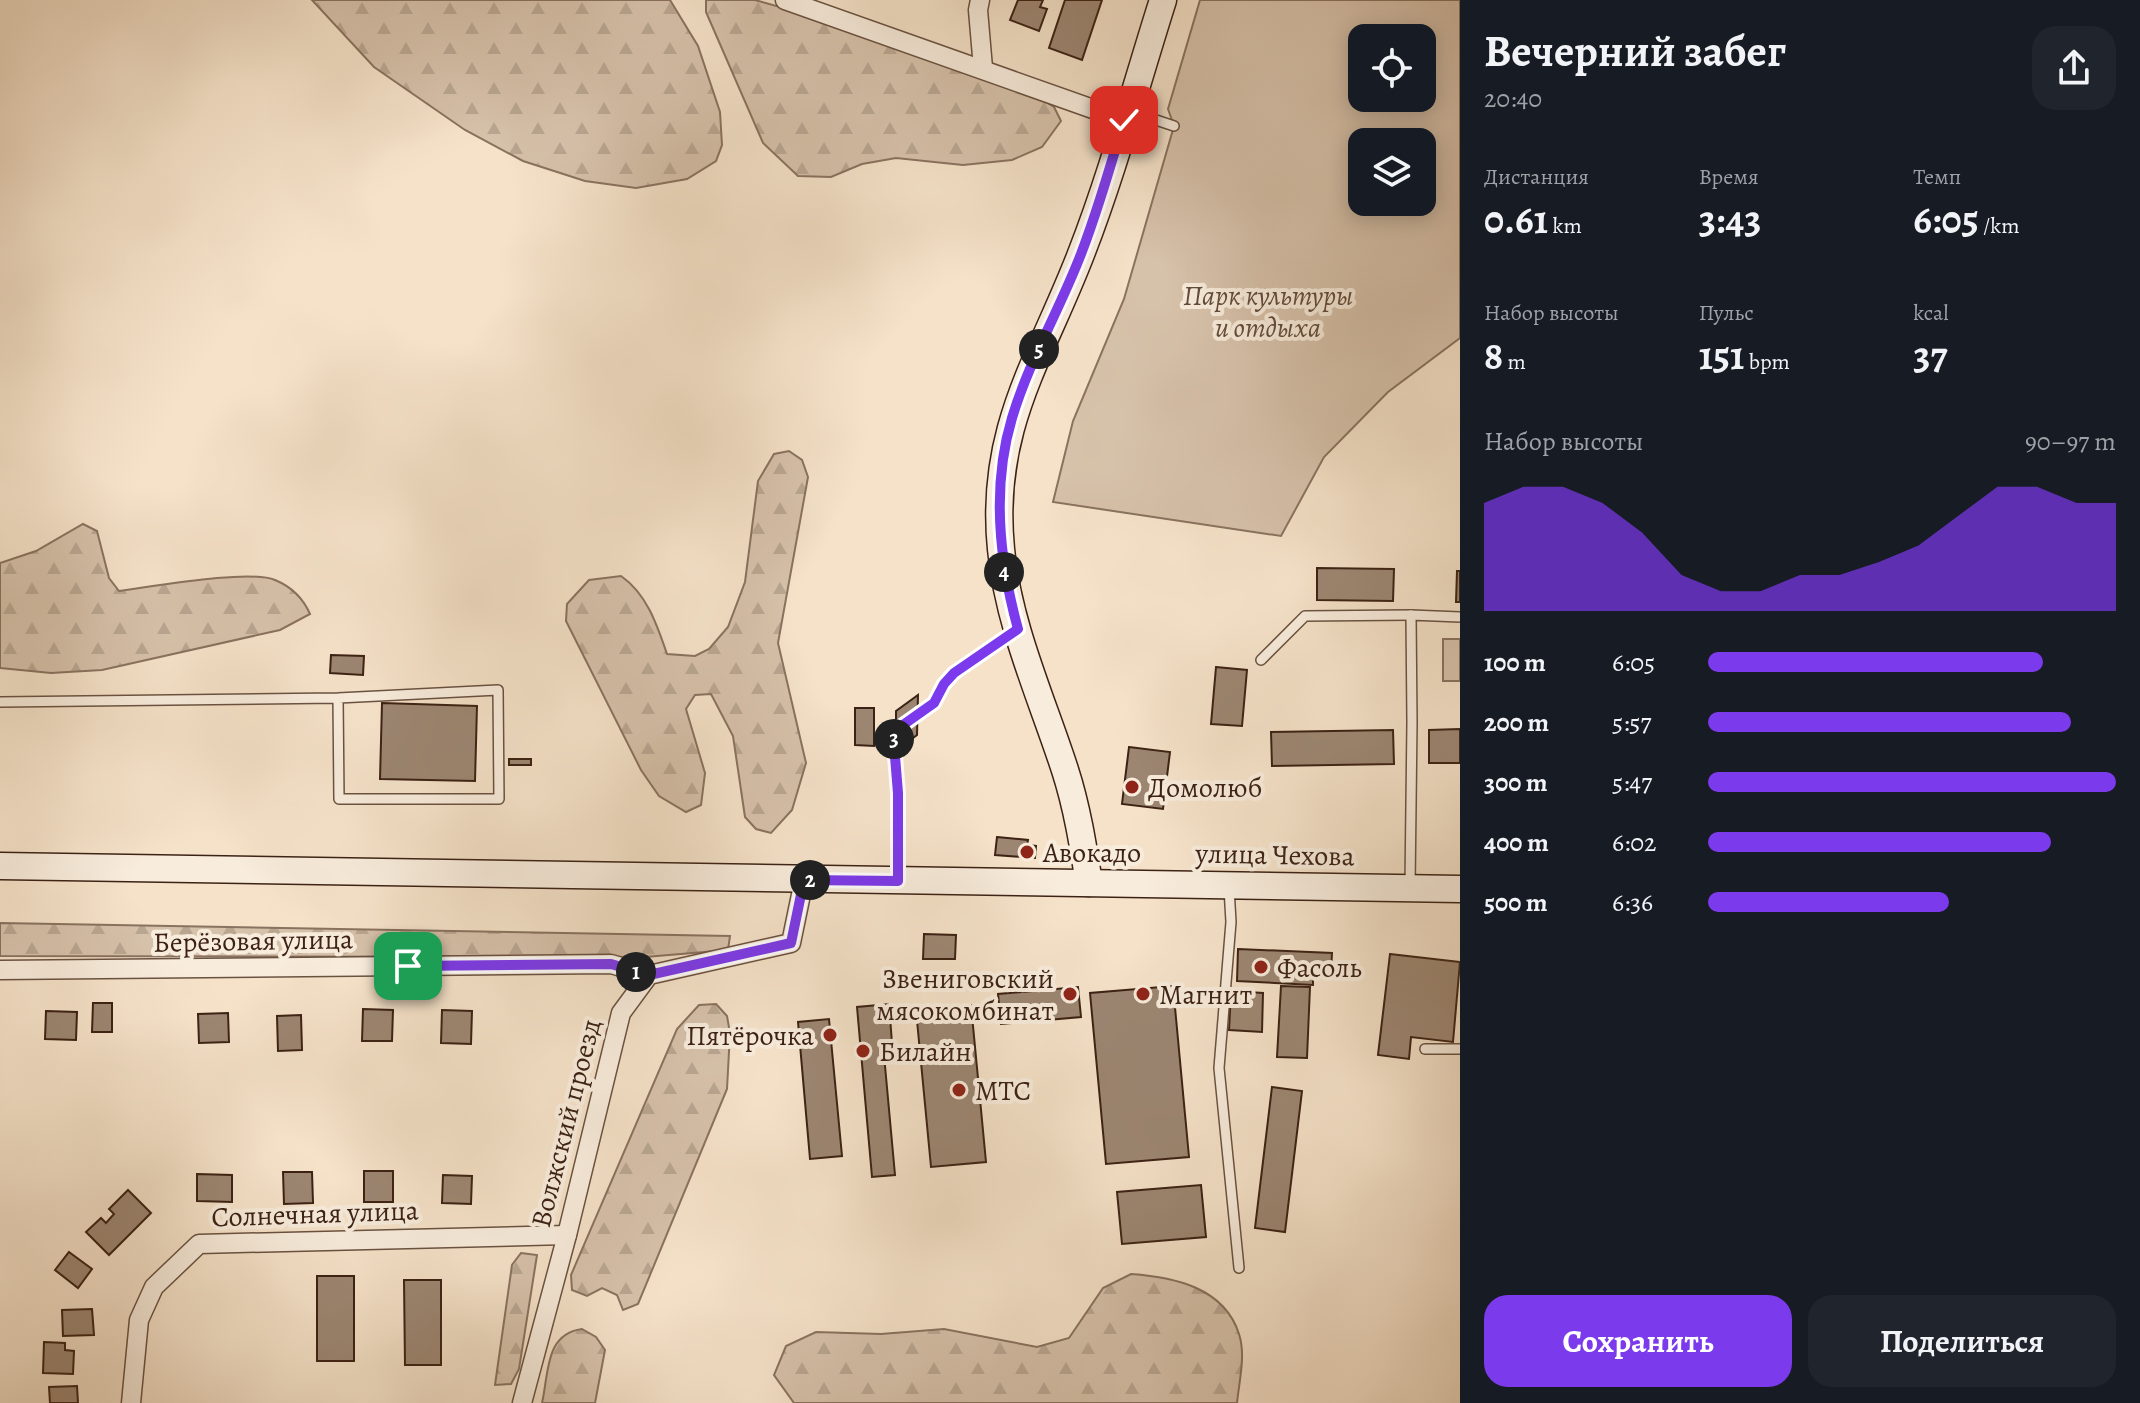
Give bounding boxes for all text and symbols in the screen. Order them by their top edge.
text: Вечерний забег [1484,21,1786,81]
map controls [1348,24,1436,216]
button: locate [1348,24,1436,112]
button: share [2032,26,2116,110]
text: 20:40 [1484,81,1542,116]
pin [1090,86,1158,154]
icon: check [1102,98,1146,142]
button: layers [1348,128,1436,216]
text: Дистанция [1484,162,1589,192]
text: Время [1699,162,1759,192]
text: Темп [1913,162,1961,192]
text: 0.61 [1484,192,1548,247]
text: 3:43 [1699,192,1761,247]
text: 6:05 [1913,192,1979,247]
text: km [1548,211,1582,241]
text: /km [1979,211,2020,241]
park label: Парк культуры и отдыха [1183,277,1353,347]
text: Набор высоты [1484,298,1619,328]
text: Пульс [1699,298,1754,328]
text: kcal [1913,298,1949,328]
text: 8 [1484,328,1503,383]
text: 151 [1699,328,1744,383]
text: 37 [1913,328,1948,383]
pin: 5 [1019,329,1059,369]
text: 5 [1034,334,1044,364]
text: m [1503,347,1526,377]
text: bpm [1744,347,1790,377]
text: Набор высоты [1484,424,1643,459]
text: 90–97 m [2025,424,2116,459]
pin: 4 [984,552,1024,592]
text: 4 [999,557,1009,587]
text: 100 m [1484,645,1546,680]
text: 6:05 [1612,645,1655,680]
text: 200 m [1484,705,1549,740]
text: 5:57 [1612,705,1651,740]
pin: 3 [874,719,914,759]
text: 3 [889,724,899,754]
text: 300 m [1484,765,1548,800]
text: 5:47 [1612,765,1652,800]
place label: Домолюб [1148,769,1262,807]
marker: Домолюб [1123,778,1141,796]
text: 400 m [1484,825,1549,860]
text: 6:02 [1612,825,1656,860]
place label: Авокадо [1042,834,1141,872]
street label: улица Чехова [1194,835,1355,875]
marker: Авокадо [1018,843,1036,861]
pin: 2 [790,860,830,900]
text: 2 [805,865,815,895]
text: 500 m [1484,885,1548,920]
text: 6:36 [1612,885,1653,920]
street label: Берёзовая улица [153,920,353,962]
pin [374,932,442,1000]
icon: arrive [386,944,430,988]
place label: Фасоль [1277,949,1362,987]
pin: 1 [616,952,656,992]
text: 1 [632,957,640,987]
marker: Фасоль [1252,958,1270,976]
place label: Звениговский мясокомбинат [876,960,1054,1030]
place label: Магнит [1159,976,1252,1014]
marker: Звениговский мясокомбинат [1061,985,1079,1003]
marker: Магнит [1134,985,1152,1003]
street label: Волжский проезд [522,1015,610,1231]
place label: Пятёрочка [686,1017,814,1055]
marker: Пятёрочка [821,1026,839,1044]
place label: Билайн [879,1033,972,1071]
marker: Билайн [854,1042,872,1060]
place label: МТС [975,1072,1031,1110]
marker: МТС [950,1081,968,1099]
street label: Солнечная улица [211,1191,419,1237]
button: Сохранить [1484,1295,1792,1387]
button: Поделиться [1808,1295,2116,1387]

